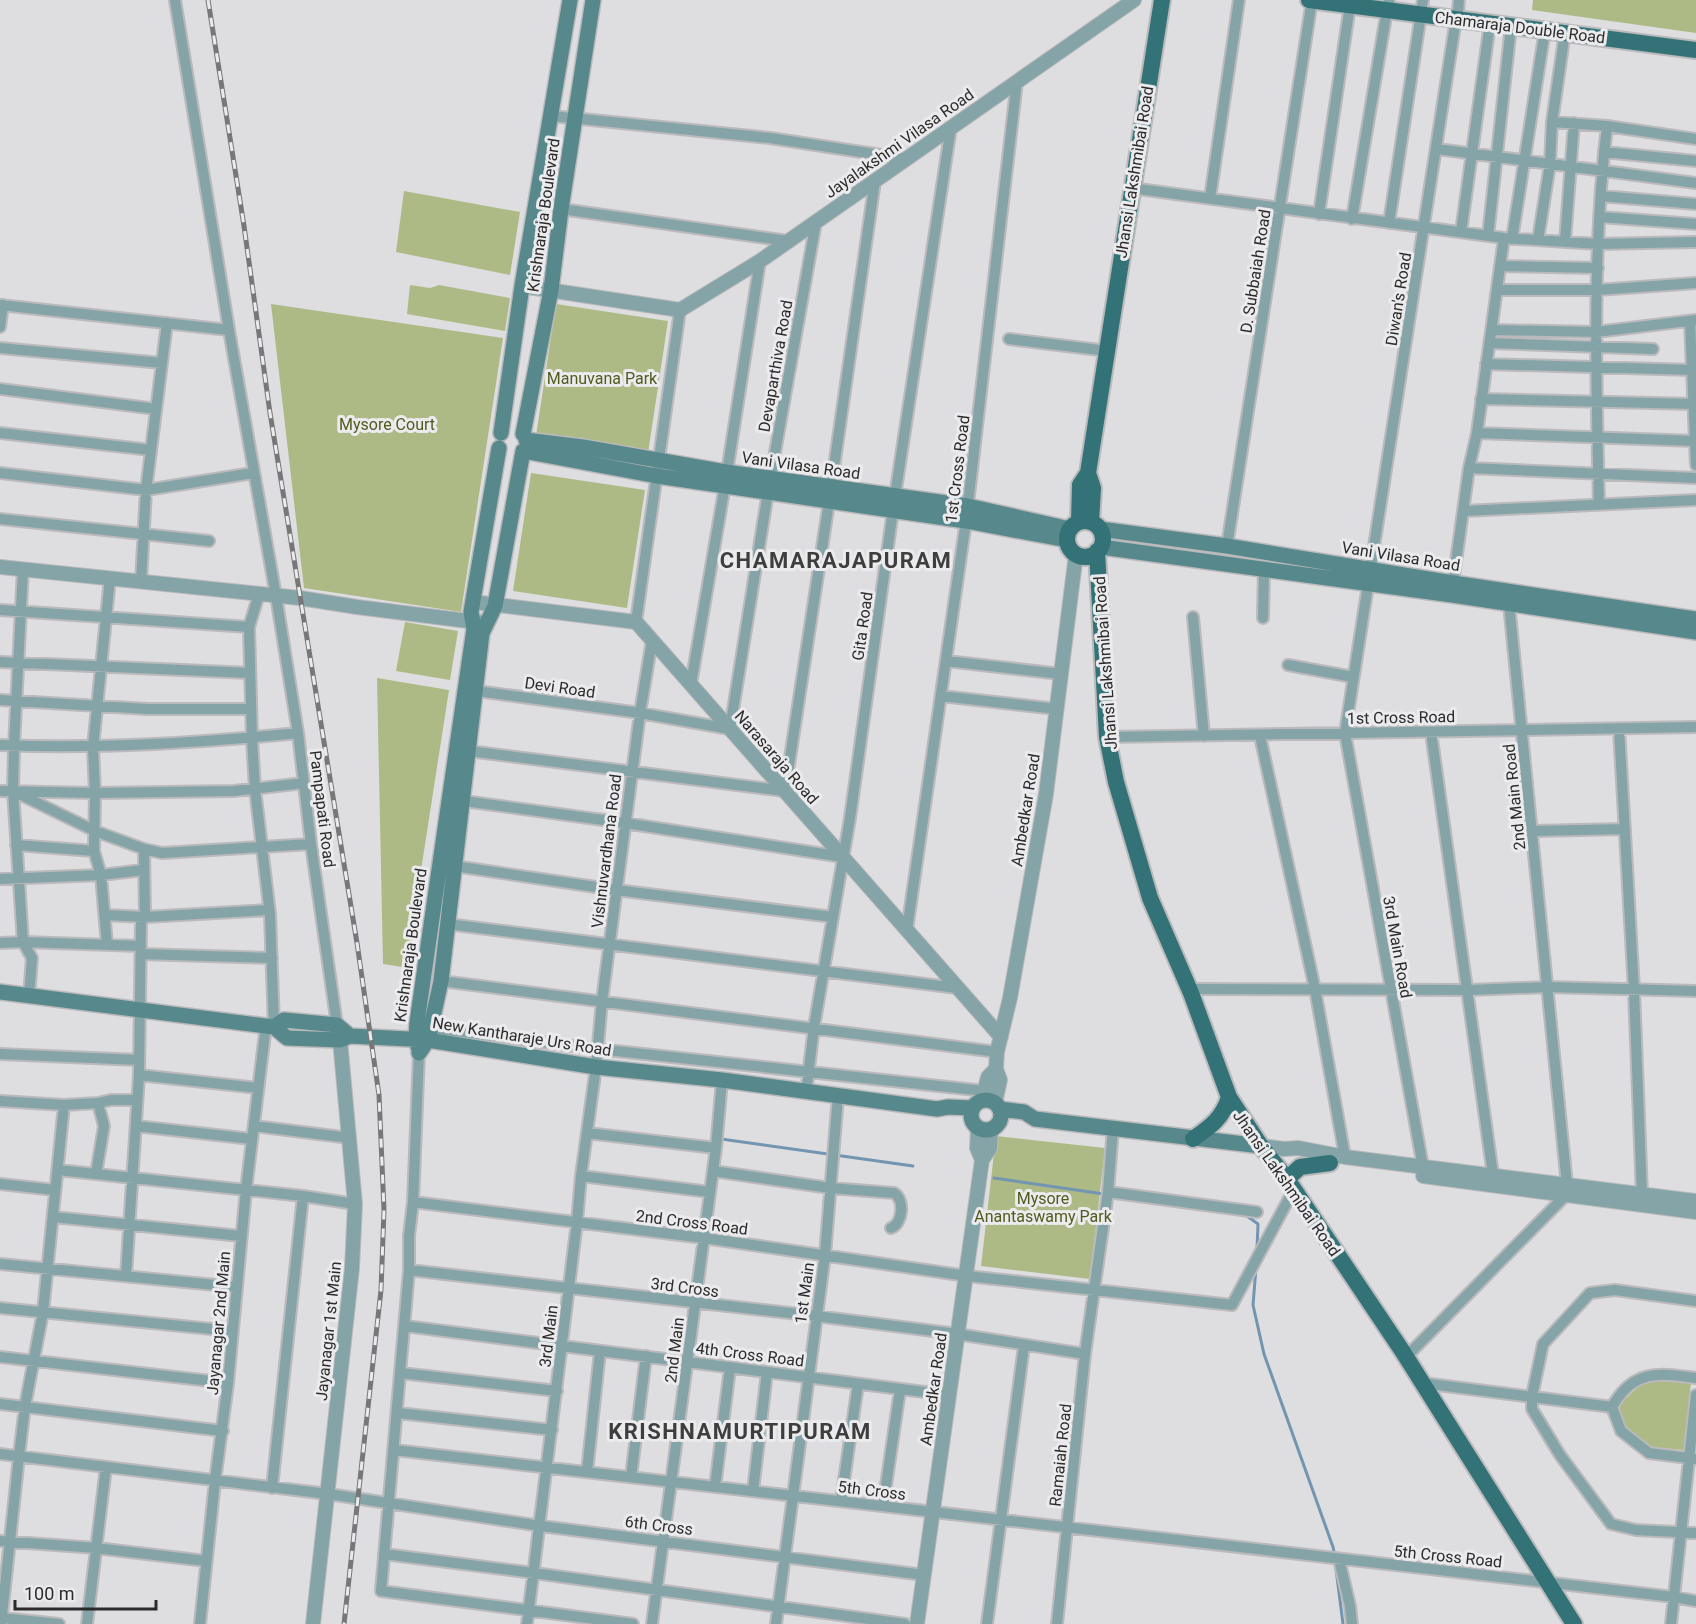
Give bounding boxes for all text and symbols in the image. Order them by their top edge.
street label: Chamaraja Double Road [1434,8,1606,47]
street label: Jayalakshmi Vilasa Road [821,85,977,202]
street label: Jhansi Lakshmibai Road [1112,85,1157,259]
street label: Krishnaraja Boulevard [523,137,564,293]
street label: D. Subbaiah Road [1236,208,1275,334]
street label: Diwan's Road [1382,251,1415,347]
street label: Devaparthiva Road [755,299,796,434]
park label: Manuvana Park [547,369,658,388]
street label: 1st Cross Road [941,414,974,524]
park label: Mysore Court [339,415,435,434]
street label: Vani Vilasa Road [740,448,861,483]
street label: Vani Vilasa Road [1340,538,1461,575]
district label: CHAMARAJAPURAM [720,548,952,573]
street label: Jhansi Lakshmibai Road [1090,576,1121,750]
street label: Gita Road [848,590,877,662]
street label: Devi Road [523,673,597,702]
street label: Narasaraja Road [731,707,822,808]
street label: 1st Cross Road [1347,707,1455,728]
street label: 2nd Main Road [1499,743,1530,851]
street label: Pampapati Road [306,749,339,869]
street label: Ambedkar Road [1007,752,1044,868]
street label: Vishnuvardhana Road [588,773,625,929]
street label: Krishnaraja Boulevard [390,867,431,1023]
street label: 3rd Main Road [1379,895,1416,1000]
street label: New Kantharaje Urs Road [431,1013,613,1060]
street label: Jhansi Lakshmibai Road [1229,1107,1344,1260]
park label: Mysore Anantaswamy Park [974,1189,1113,1226]
street label: 2nd Cross Road [635,1206,749,1239]
street label: Jayanagar 2nd Main [203,1250,234,1396]
street label: Jayanagar 1st Main [312,1260,345,1402]
street label: 1st Main [791,1261,818,1325]
street label: 3rd Cross [650,1274,720,1301]
street label: 3rd Main [535,1304,562,1368]
street label: 2nd Main [661,1316,688,1384]
street label: Ambedkar Road [916,1331,951,1447]
street label: 4th Cross Road [695,1338,805,1371]
street label: Ramaiah Road [1046,1403,1075,1507]
district label: KRISHNAMURTIPURAM [608,1419,872,1444]
street label: 5th Cross [837,1477,907,1504]
street label: 6th Cross [624,1512,694,1539]
street label: 5th Cross Road [1393,1541,1503,1572]
scale bar [15,1573,156,1611]
text: 100 m [24,1583,75,1604]

